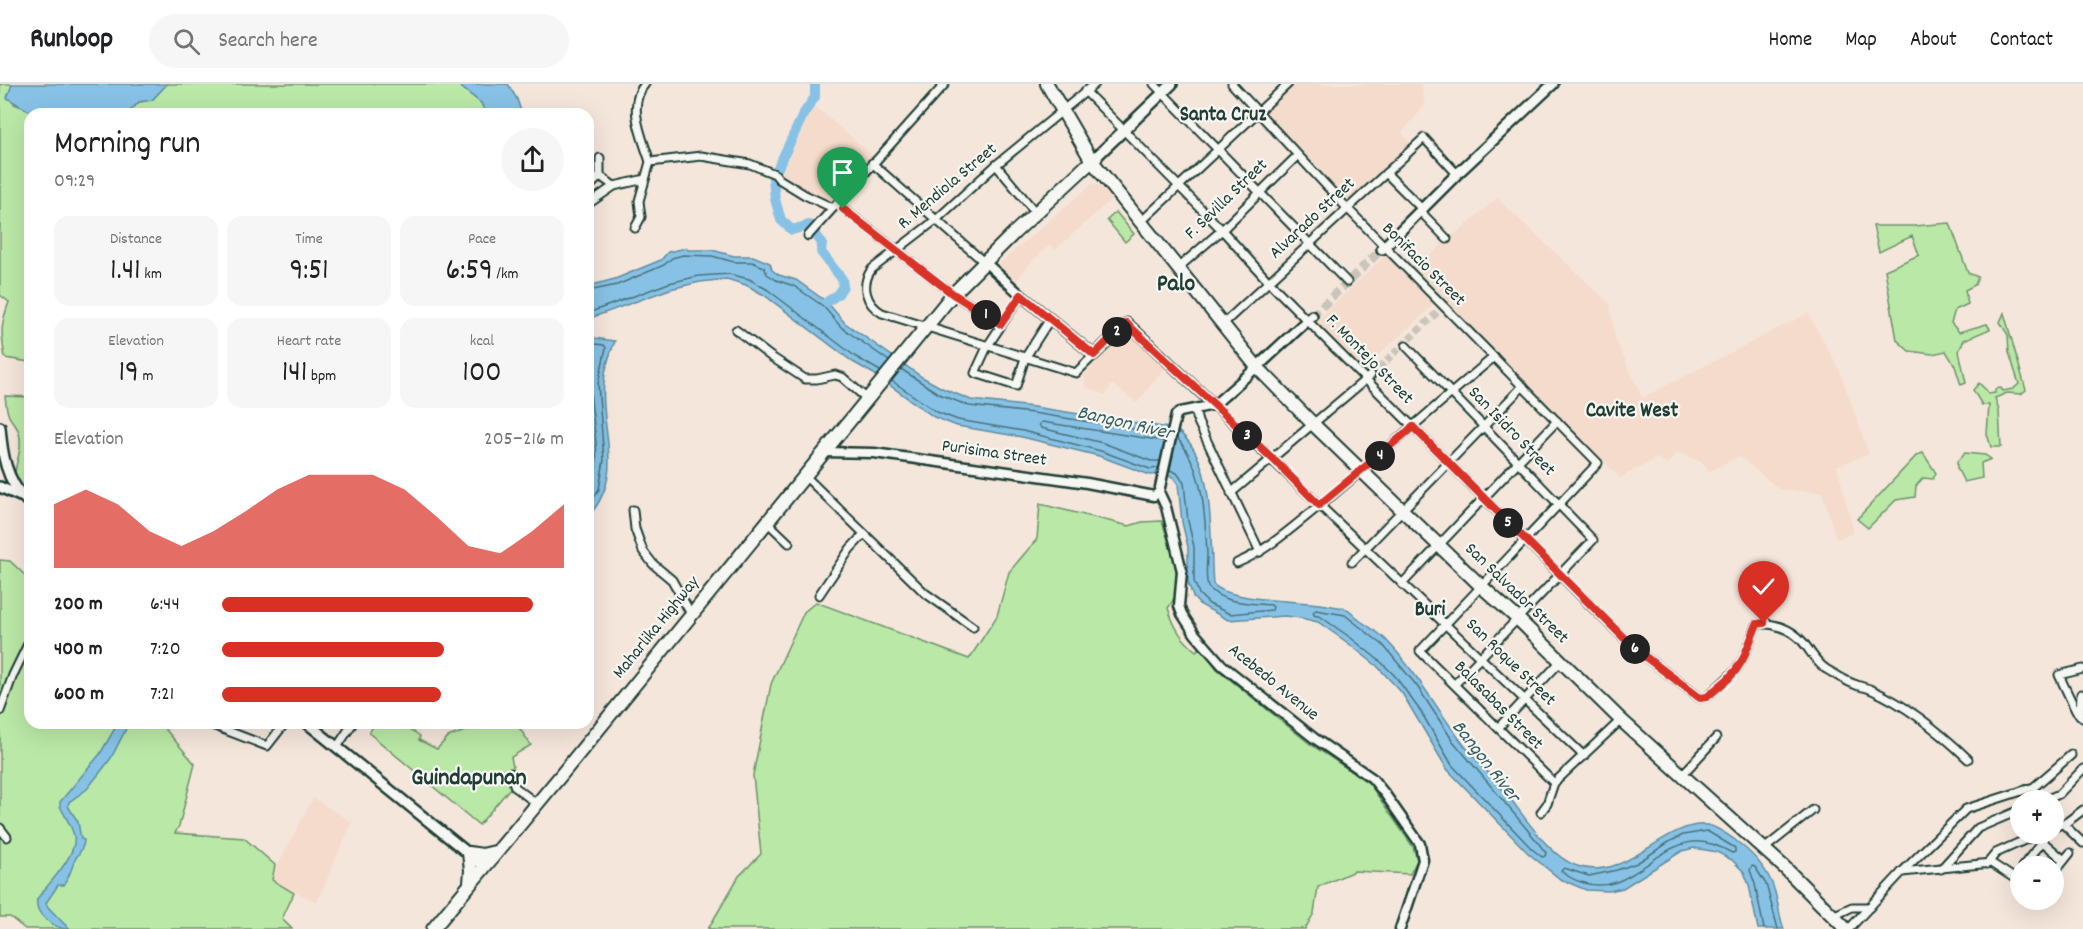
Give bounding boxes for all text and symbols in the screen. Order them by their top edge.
search box [149,14,569,68]
text: Runloop [30,21,113,61]
icon: search [170,25,203,58]
text: Search here [218,26,318,57]
text: Home [1768,26,1812,56]
text: Map [1845,26,1877,56]
text: About [1910,26,1957,56]
text: Contact [1990,26,2053,56]
district label: Santa Cruz [1180,101,1267,131]
text: Morning run [54,122,201,169]
button: share [501,128,564,191]
street label: R. Mendiola Street [893,138,1003,236]
pin [817,147,868,209]
street label: F. Sevilla Street [1180,154,1274,246]
icon: arrive [826,156,859,189]
text: 09:29 [54,168,95,196]
street label: Alvarado Street [1264,172,1362,265]
street label: Bonifacio Street [1376,218,1471,313]
text: Distance [110,228,162,251]
text: Time [295,228,323,251]
text: Pace [468,228,496,251]
text: 1.41 [110,251,141,294]
text: 9:51 [289,251,329,294]
text: 6:59 [445,251,493,294]
text: km [141,263,162,286]
text: /km [493,263,519,286]
district label: Palo [1157,268,1196,302]
pin: 1 [971,300,1001,330]
text: 1 [984,303,988,326]
street label: F. Montejo Street [1319,309,1419,411]
pin: 2 [1102,317,1132,347]
text: 2 [1114,320,1121,343]
text: Elevation [108,330,164,353]
text: Heart rate [277,330,341,353]
text: kcal [470,330,494,353]
text: 19 [119,353,139,396]
text: 141 [282,353,307,396]
text: 100 [462,353,502,396]
text: m [139,365,153,388]
text: bpm [307,365,336,388]
street label: San Isidro Street [1462,381,1561,483]
district label: Cavite West [1586,397,1678,427]
water label: Bangon River [1074,399,1178,449]
pin: 3 [1232,421,1262,451]
text: 3 [1243,424,1251,447]
text: Elevation [54,426,124,454]
text: 205–216 m [484,426,564,454]
street label: Purisima Street [940,434,1048,474]
pin: 4 [1365,441,1395,471]
text: 4 [1377,444,1383,467]
pin: 5 [1493,508,1523,538]
text: 5 [1504,511,1512,534]
street label: San Salvador Street [1458,538,1574,651]
pin [1738,561,1789,623]
icon: check [1747,570,1780,603]
street label: Maharlika Highway [608,571,707,685]
text: 200 m [54,591,103,619]
text: 6:44 [150,591,180,619]
district label: Buri [1415,596,1445,626]
street label: San Roque Street [1459,613,1561,713]
pin: 6 [1620,634,1650,664]
text: 400 m [54,636,102,664]
text: 7:20 [150,636,181,664]
text: 6 [1631,637,1639,660]
street label: Acebedo Avenue [1222,639,1324,728]
street label: Balasabas Street [1448,656,1549,757]
text: 600 m [54,681,104,709]
text: 7:21 [150,681,174,709]
water label: Bangon River [1444,715,1528,811]
district label: Guindapunan [411,762,527,796]
map controls [2010,790,2064,910]
button: + [2010,790,2064,844]
button: − [2010,856,2064,910]

